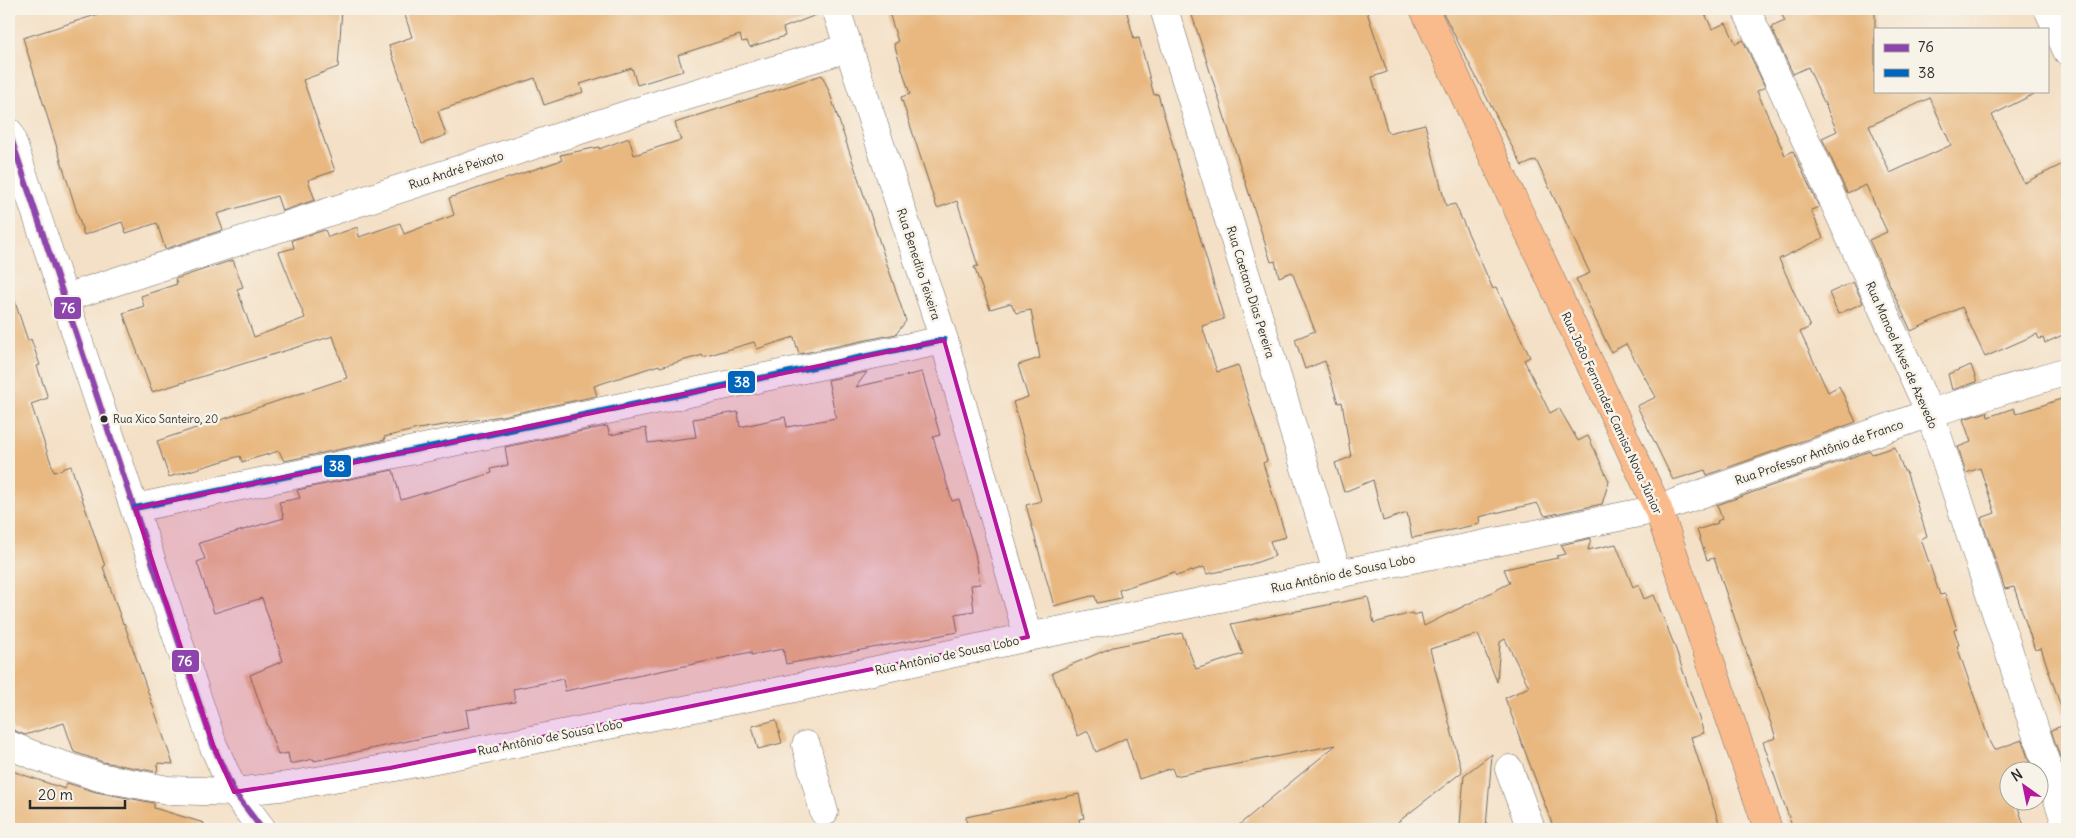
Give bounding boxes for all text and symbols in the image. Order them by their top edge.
legend [1874,28,2048,92]
text: 76 [1918,37,1934,56]
text: 38 [1918,63,1935,82]
street label: Rua André Peixoto [407,148,506,192]
street label: Rua Benedito Teixeira [894,206,944,322]
street label: Rua Caetano Dias Pereira [1224,224,1278,360]
street label: Rua Manoel Alves de Azevedo [1863,279,1941,431]
line badge: 76 [53,296,82,320]
text: 76 [61,299,75,317]
street label: Rua João Fernandez Camisa Nova Júnior [1558,309,1666,517]
line badge: 38 [727,370,756,394]
text: 38 [734,373,750,391]
place label: Rua Xico Santeiro, 20 [113,412,218,426]
marker: Rua Xico Santeiro, 20 [99,414,109,424]
street label: Rua Professor Antônio de Franco [1733,416,1905,488]
line badge: 38 [323,454,352,478]
text: 38 [329,457,345,475]
street label: Rua Antônio de Sousa Lobo [1269,550,1417,596]
street label: Rua Antônio de Sousa Lobo [873,632,1021,678]
line badge: 76 [171,649,200,673]
text: 76 [178,652,192,670]
street label: Rua Antônio de Sousa Lobo [476,716,624,758]
north arrow [1998,760,2048,810]
text: N [2008,765,2026,785]
scale bar [30,778,125,810]
text: 20 m [38,785,73,804]

